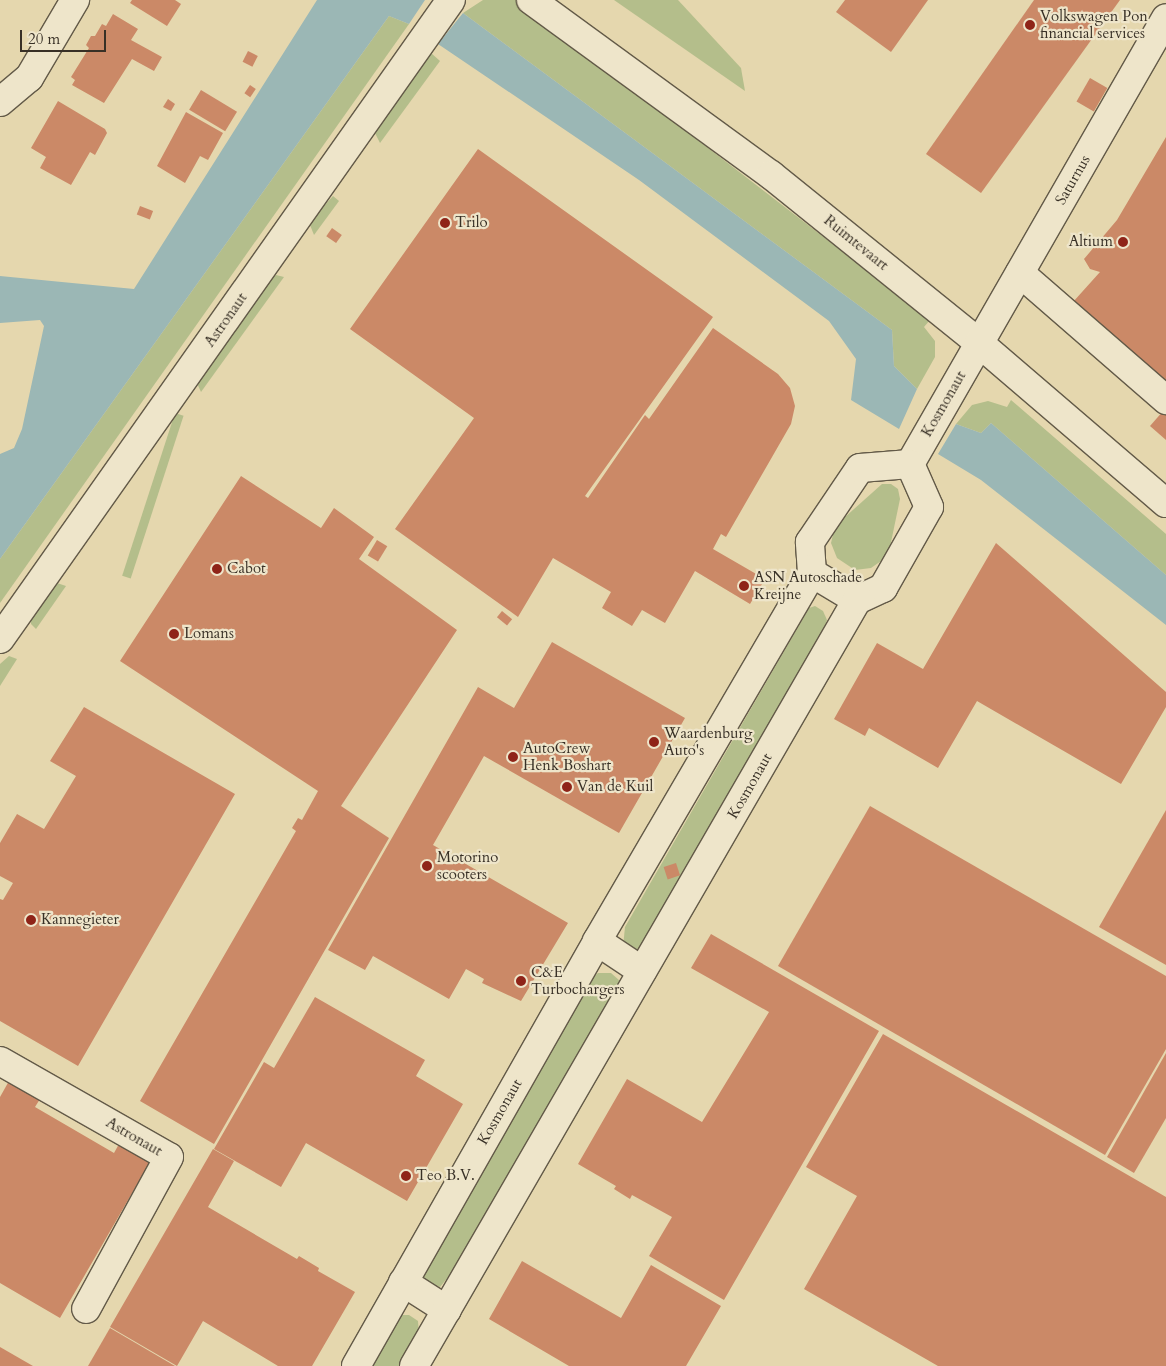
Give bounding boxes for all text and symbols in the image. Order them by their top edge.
place label: Volkswagen Pon financial services [1040,7,1148,42]
marker: Volkswagen Pon financial services [1024,19,1036,31]
scale bar [22,20,109,52]
text: 20 m [28,29,60,49]
street label: Saturnus [1052,152,1094,208]
street label: Ruimtevaart [820,212,892,274]
place label: Trilo [455,214,488,232]
marker: Trilo [439,217,451,229]
place label: Altium [1069,233,1113,251]
marker: Altium [1117,236,1129,248]
street label: Astronaut [201,289,251,351]
street label: Kosmonaut [918,368,970,440]
place label: Cabot [227,560,266,578]
marker: Cabot [211,563,223,575]
place label: ASN Autoschade Kreijne [754,568,862,603]
marker: ASN Autoschade Kreijne [738,580,750,592]
place label: Lomans [184,625,234,643]
marker: Lomans [168,628,180,640]
place label: Waardenburg Auto's [664,724,752,759]
marker: Waardenburg Auto's [648,736,660,748]
place label: AutoCrew Henk Boshart [523,739,611,774]
street label: Kosmonaut [724,750,776,822]
marker: AutoCrew Henk Boshart [507,751,519,763]
place label: Van de Kuil [577,778,653,796]
marker: Van de Kuil [561,781,573,793]
place label: Motorino scooters [437,848,498,883]
marker: Motorino scooters [421,860,433,872]
place label: Kannegieter [41,911,119,929]
marker: Kannegieter [25,914,37,926]
place label: C&E Turbochargers [531,963,625,998]
marker: C&E Turbochargers [515,975,527,987]
street label: Kosmonaut [474,1076,526,1148]
street label: Astronaut [103,1114,165,1160]
place label: Teo B.V. [416,1167,475,1185]
marker: Teo B.V. [400,1170,412,1182]

